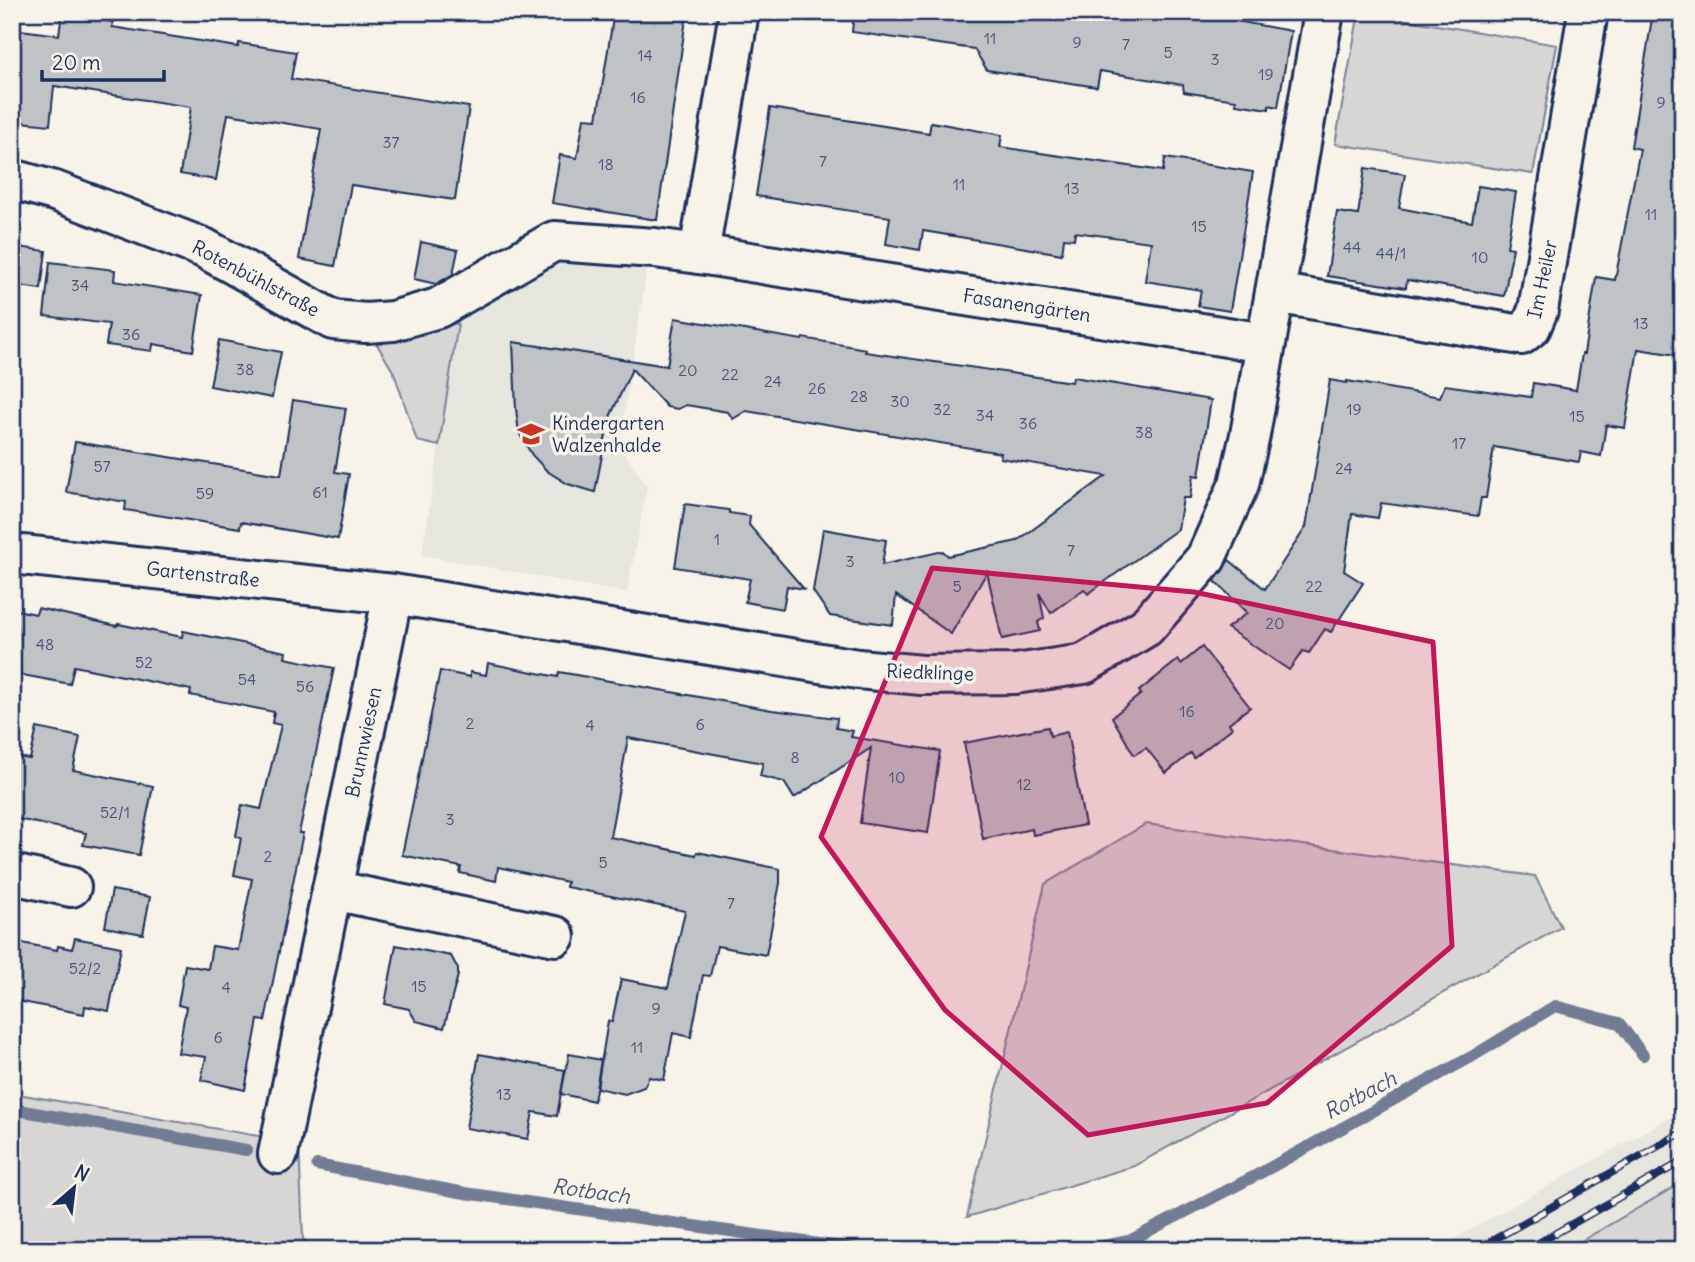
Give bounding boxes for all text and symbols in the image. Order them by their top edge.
house number: 11 [984,28,996,48]
house number: 9 [1072,32,1082,52]
house number: 7 [1122,34,1130,54]
scale bar [42,38,164,82]
house number: 5 [1163,42,1173,62]
house number: 14 [637,45,653,65]
text: 20 m [52,49,101,76]
house number: 3 [1210,49,1220,69]
house number: 19 [1258,64,1274,84]
house number: 16 [630,87,646,107]
house number: 9 [1656,92,1666,112]
house number: 37 [383,132,400,152]
house number: 7 [819,151,827,171]
house number: 18 [598,154,614,174]
house number: 11 [953,174,965,194]
house number: 13 [1064,178,1080,198]
house number: 11 [1645,204,1657,224]
house number: 15 [1191,216,1207,236]
street label: Rotenbühlstraße [188,234,324,322]
house number: 44 [1343,237,1361,257]
street label: Im Heiler [1522,237,1562,320]
house number: 44/1 [1376,243,1406,263]
house number: 10 [1472,247,1488,267]
house number: 34 [71,275,89,295]
street label: Fasanengärten [961,283,1093,327]
house number: 13 [1633,313,1649,333]
house number: 36 [122,324,140,344]
house number: 38 [236,359,254,379]
house number: 20 [678,360,698,380]
house number: 22 [721,364,739,384]
house number: 24 [764,371,782,391]
house number: 26 [808,378,826,398]
house number: 28 [850,386,868,406]
house number: 30 [890,391,910,411]
house number: 32 [933,399,951,419]
house number: 19 [1346,399,1362,419]
house number: 34 [976,405,994,425]
house number: 15 [1569,406,1585,426]
place label: Kindergarten Walzenhalde [552,411,665,457]
house number: 36 [1019,413,1037,433]
school or university icon: Kindergarten Walzenhalde [516,419,546,449]
house number: 38 [1135,422,1153,442]
house number: 17 [1452,433,1466,453]
house number: 57 [93,456,111,476]
house number: 24 [1335,458,1353,478]
house number: 61 [312,482,328,502]
house number: 59 [196,483,214,503]
house number: 1 [714,529,720,549]
house number: 7 [1067,540,1075,560]
house number: 3 [845,551,855,571]
street label: Gartenstraße [145,556,261,592]
house number: 5 [952,576,962,596]
house number: 22 [1305,576,1323,596]
house number: 20 [1265,613,1285,633]
house number: 48 [36,634,54,654]
house number: 52 [135,652,153,672]
street label: Riedklinge [886,658,974,686]
house number: 54 [238,669,256,689]
house number: 56 [296,676,314,696]
street label: Brunnwiesen [340,684,386,800]
house number: 16 [1179,701,1195,721]
house number: 2 [466,713,475,733]
house number: 6 [695,714,705,734]
house number: 4 [585,715,595,735]
house number: 8 [790,747,800,767]
house number: 10 [889,767,905,787]
house number: 12 [1016,774,1032,794]
house number: 52/1 [100,802,130,822]
house number: 3 [445,809,455,829]
house number: 2 [264,846,273,866]
house number: 5 [598,852,608,872]
house number: 7 [727,893,735,913]
house number: 52/2 [69,958,102,978]
house number: 15 [411,976,427,996]
house number: 4 [221,977,231,997]
house number: 9 [651,998,661,1018]
house number: 6 [213,1027,223,1047]
house number: 11 [631,1037,643,1057]
water label: Rotbach [1319,1064,1402,1125]
house number: 13 [496,1084,512,1104]
north arrow [38,1154,108,1224]
text: N [71,1159,93,1187]
water label: Rotbach [550,1172,632,1210]

